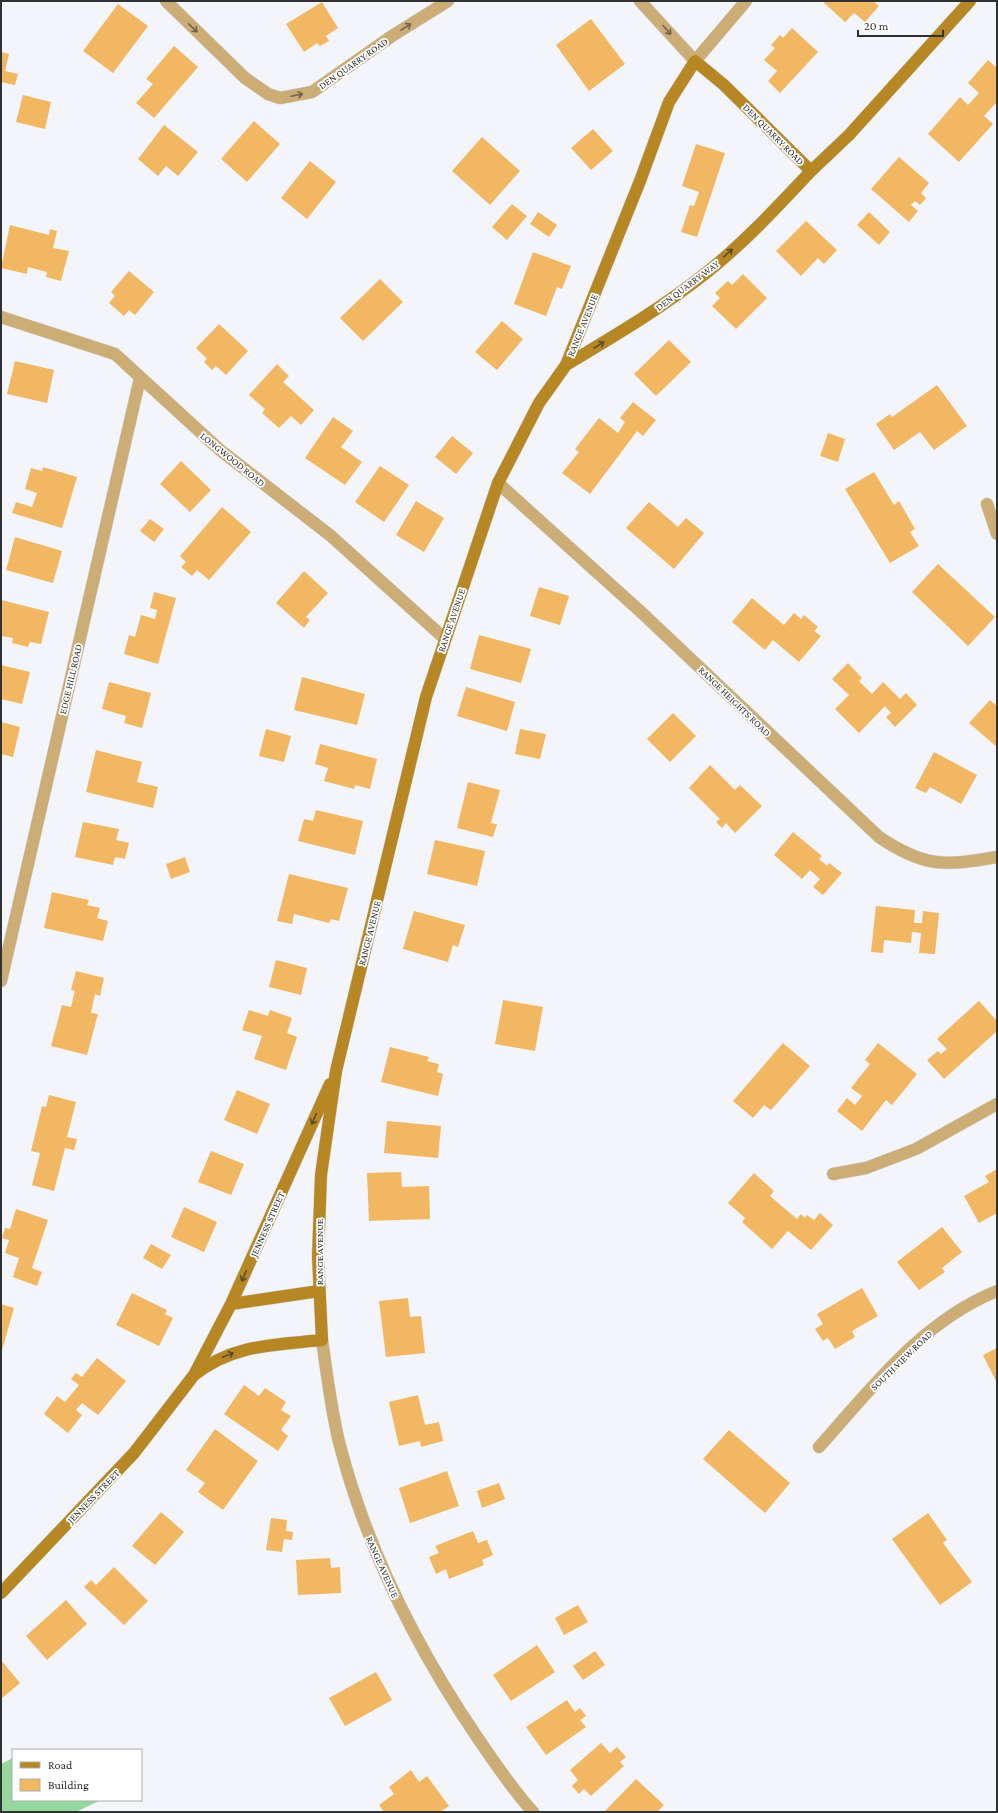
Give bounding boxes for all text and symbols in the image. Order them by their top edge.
scale bar [858,12,943,38]
text: 20 m [864,19,889,33]
one-way arrow [400,22,412,30]
one-way arrow [188,23,198,32]
one-way arrow [662,25,671,35]
street label: DEN QUARRY ROAD [317,35,390,91]
one-way arrow [290,91,303,99]
street label: DEN QUARRY ROAD [741,102,807,167]
one-way arrow [723,249,733,258]
street label: DEN QUARRY WAY [653,258,722,313]
street label: RANGE AVENUE [565,292,600,358]
one-way arrow [593,341,604,349]
street label: LONGWOOD ROAD [198,430,267,489]
street label: RANGE AVENUE [435,586,468,653]
street label: EDGE HILL ROAD [57,643,84,715]
street label: RANGE HEIGHTS ROAD [696,664,773,739]
street label: RANGE AVENUE [356,899,383,967]
one-way arrow [310,1112,317,1124]
street label: JENNESS STREET [248,1189,287,1259]
street label: RANGE AVENUE [314,1218,325,1285]
one-way arrow [239,1269,247,1281]
street label: SOUTH VIEW ROAD [868,1328,935,1393]
one-way arrow [221,1351,233,1359]
street label: JENNESS STREET [64,1467,122,1526]
street label: RANGE AVENUE [364,1535,401,1600]
legend [12,1749,142,1801]
text: Road [48,1758,73,1772]
text: Building [48,1778,89,1792]

